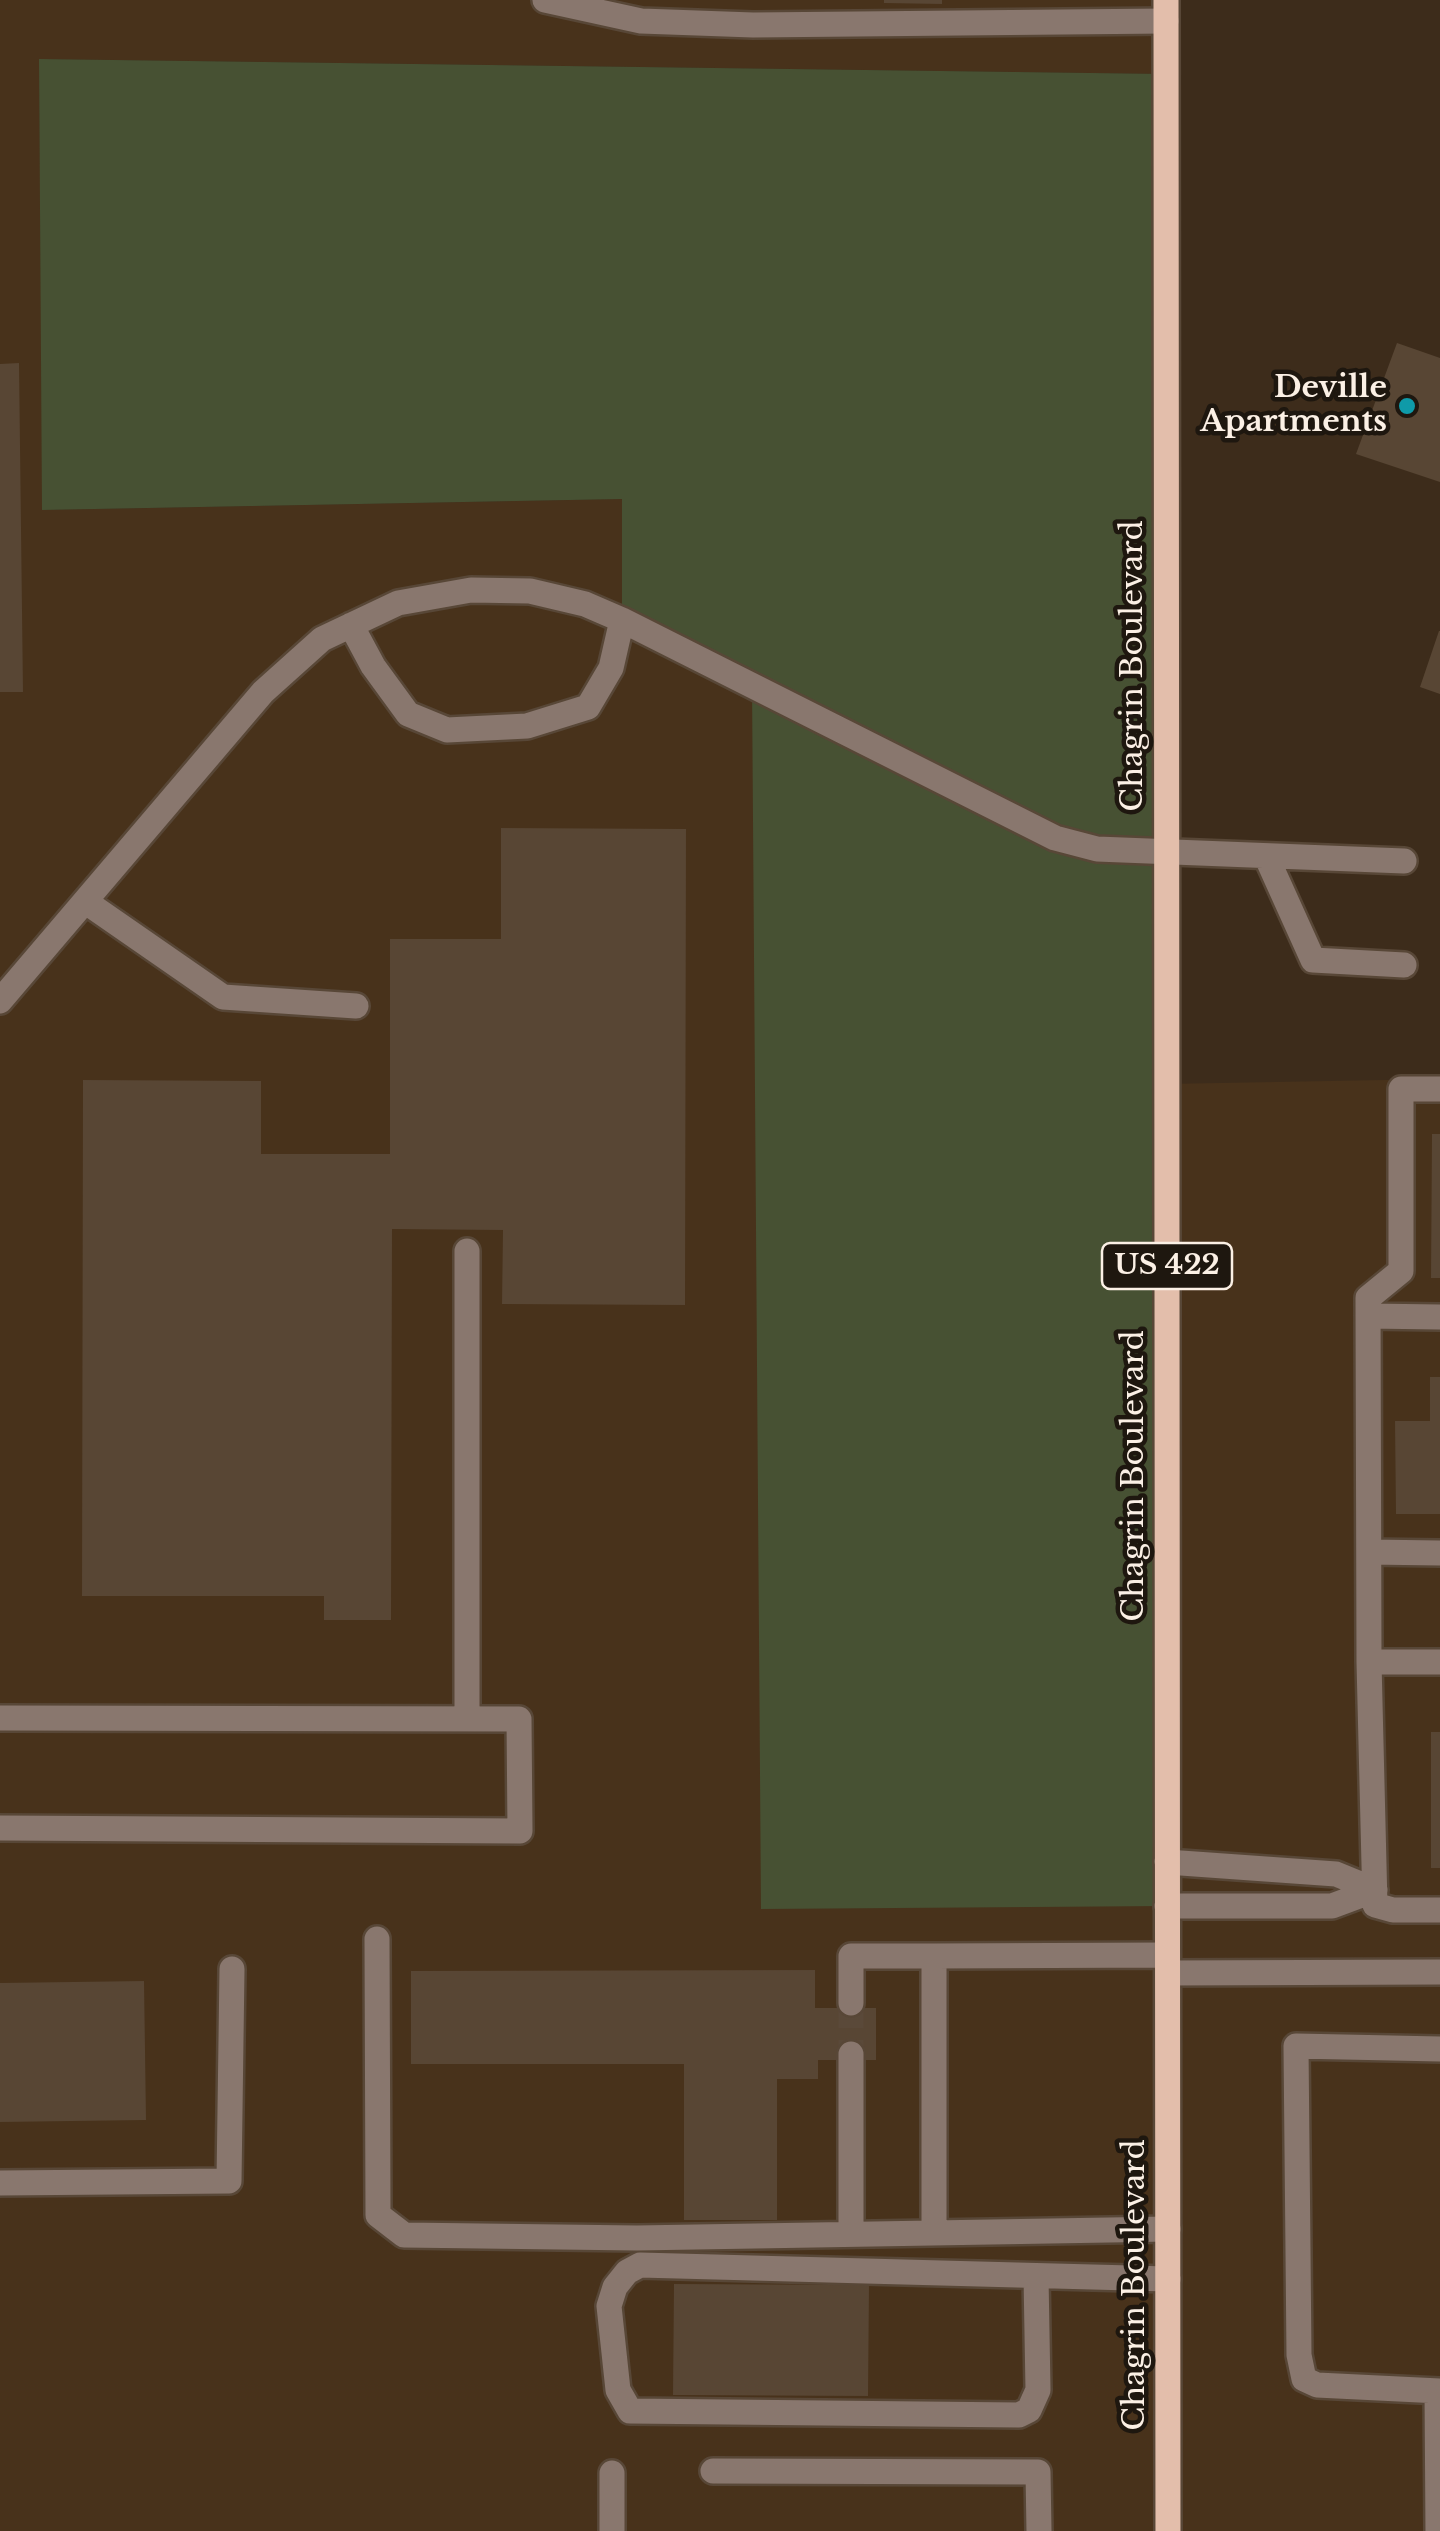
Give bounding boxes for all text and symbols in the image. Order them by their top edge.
place label: Deville Apartments [1200,371,1387,442]
marker: Deville Apartments [1396,395,1418,417]
street label: Chagrin Boulevard [1116,520,1152,812]
road number: US 422 [1102,1243,1232,1289]
street label: Chagrin Boulevard [1117,1330,1153,1622]
street label: Chagrin Boulevard [1118,2139,1154,2431]

